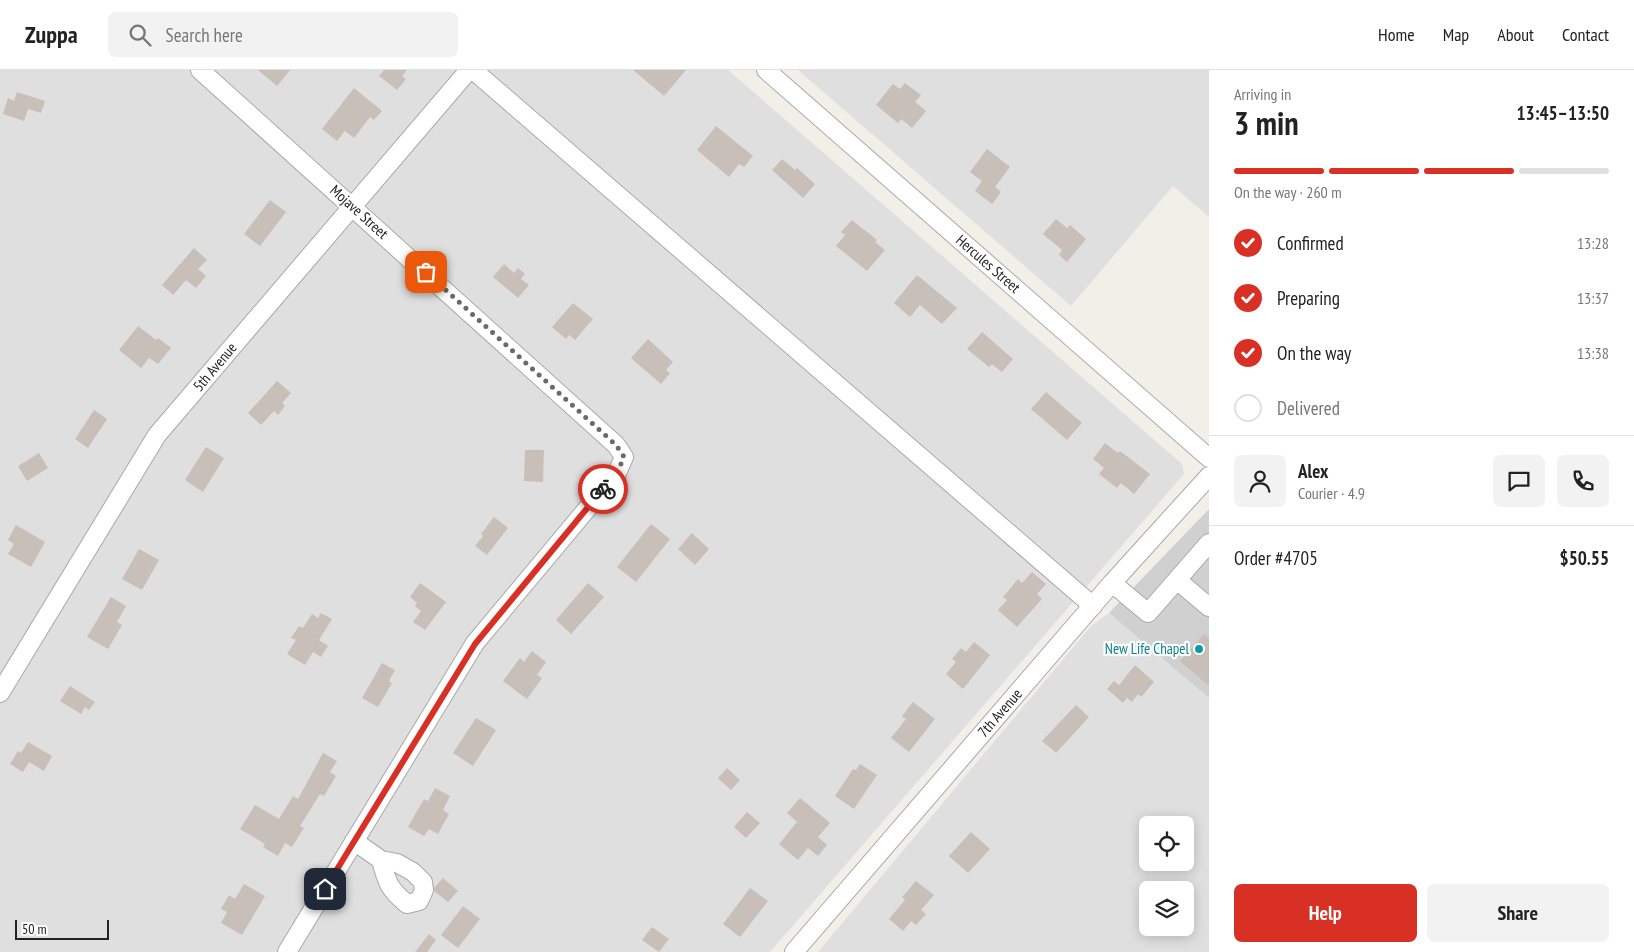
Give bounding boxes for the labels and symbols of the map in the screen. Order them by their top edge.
street label: Mojave Street [326,181,392,243]
street label: Hercules Street [952,230,1024,297]
pin [405,251,447,293]
street label: 5th Avenue [189,338,241,395]
courier [578,464,628,514]
place label: New Life Chapel [1105,639,1189,658]
marker: New Life Chapel [1193,643,1205,655]
street label: 7th Avenue [973,685,1026,741]
pin [304,868,346,910]
scale bar [15,917,109,940]

